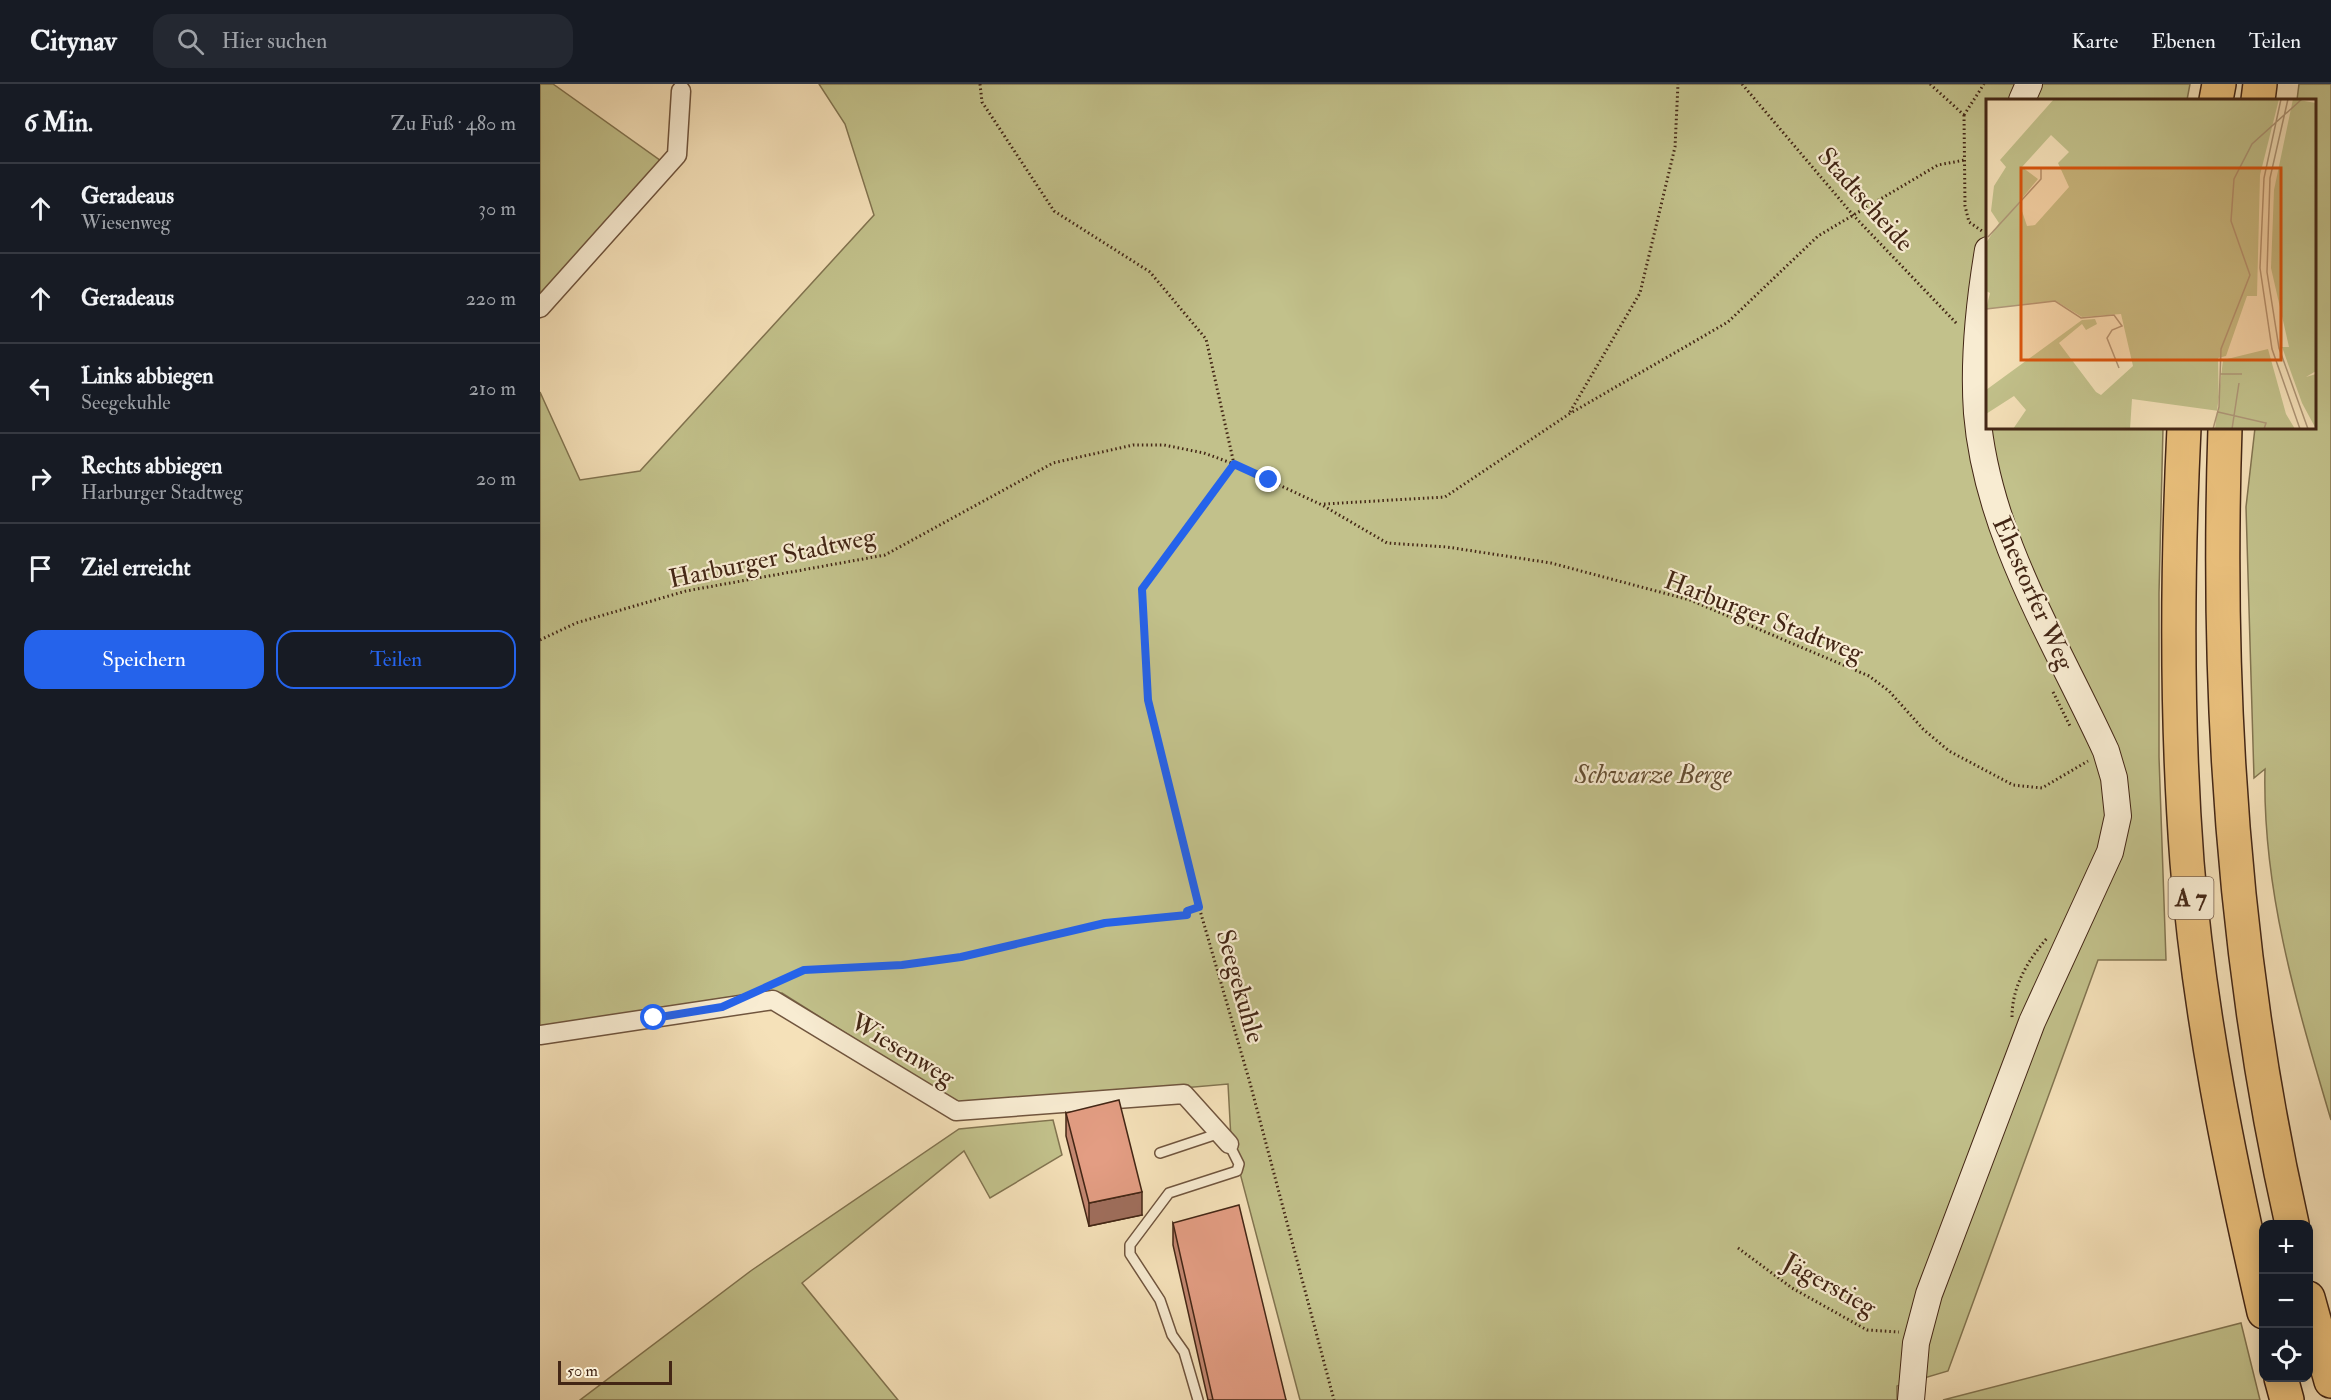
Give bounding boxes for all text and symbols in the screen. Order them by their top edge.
search box [153,14,573,68]
text: Citynav [30,24,117,59]
icon: search [174,25,207,58]
text: Hier suchen [222,27,327,55]
text: Karte [2071,28,2118,55]
text: Ebenen [2151,28,2216,55]
text: Teilen [2249,28,2301,55]
inset map [1986,99,2316,429]
text: 6 Min. [24,107,93,139]
text: Zu Fuß · 480 m [391,111,516,136]
street label: Stadtscheide [1810,141,1920,258]
text: Geradeaus [81,182,174,210]
icon: ahead [24,192,57,225]
text: 30 m [478,196,516,221]
text: Wiesenweg [81,210,171,235]
icon: ahead [24,282,57,315]
text: Geradeaus [81,284,174,312]
text: 220 m [466,286,516,311]
text: Links abbiegen [81,362,214,390]
icon: left [24,372,57,405]
text: 210 m [469,376,516,401]
text: Seegekuhle [81,390,171,415]
text: Rechts abbiegen [81,452,222,480]
icon: right [24,462,57,495]
text: 20 m [476,466,516,491]
route end [1255,466,1281,492]
text: Harburger Stadtweg [81,480,243,505]
street label: Ehestorfer Weg [1985,512,2082,676]
street label: Harburger Stadtweg [666,520,880,596]
icon: arrive [24,552,57,585]
text: Ziel erreicht [81,554,191,582]
street label: Harburger Stadtweg [1660,564,1869,670]
button: Speichern [24,630,264,689]
button: Teilen [276,630,516,689]
park label: Schwarze Berge [1573,759,1732,791]
road number: A 7 [2168,877,2214,919]
street label: Seegekuhle [1209,926,1272,1047]
route start [640,1004,666,1030]
street label: Wiesenweg [843,1006,962,1094]
map controls [2259,1220,2313,1382]
button: + [2259,1220,2313,1274]
street label: Jägerstieg [1776,1246,1883,1324]
button: − [2259,1274,2313,1328]
button: locate [2259,1328,2313,1382]
scale bar [558,1358,672,1386]
text: 50 m [567,1361,598,1381]

